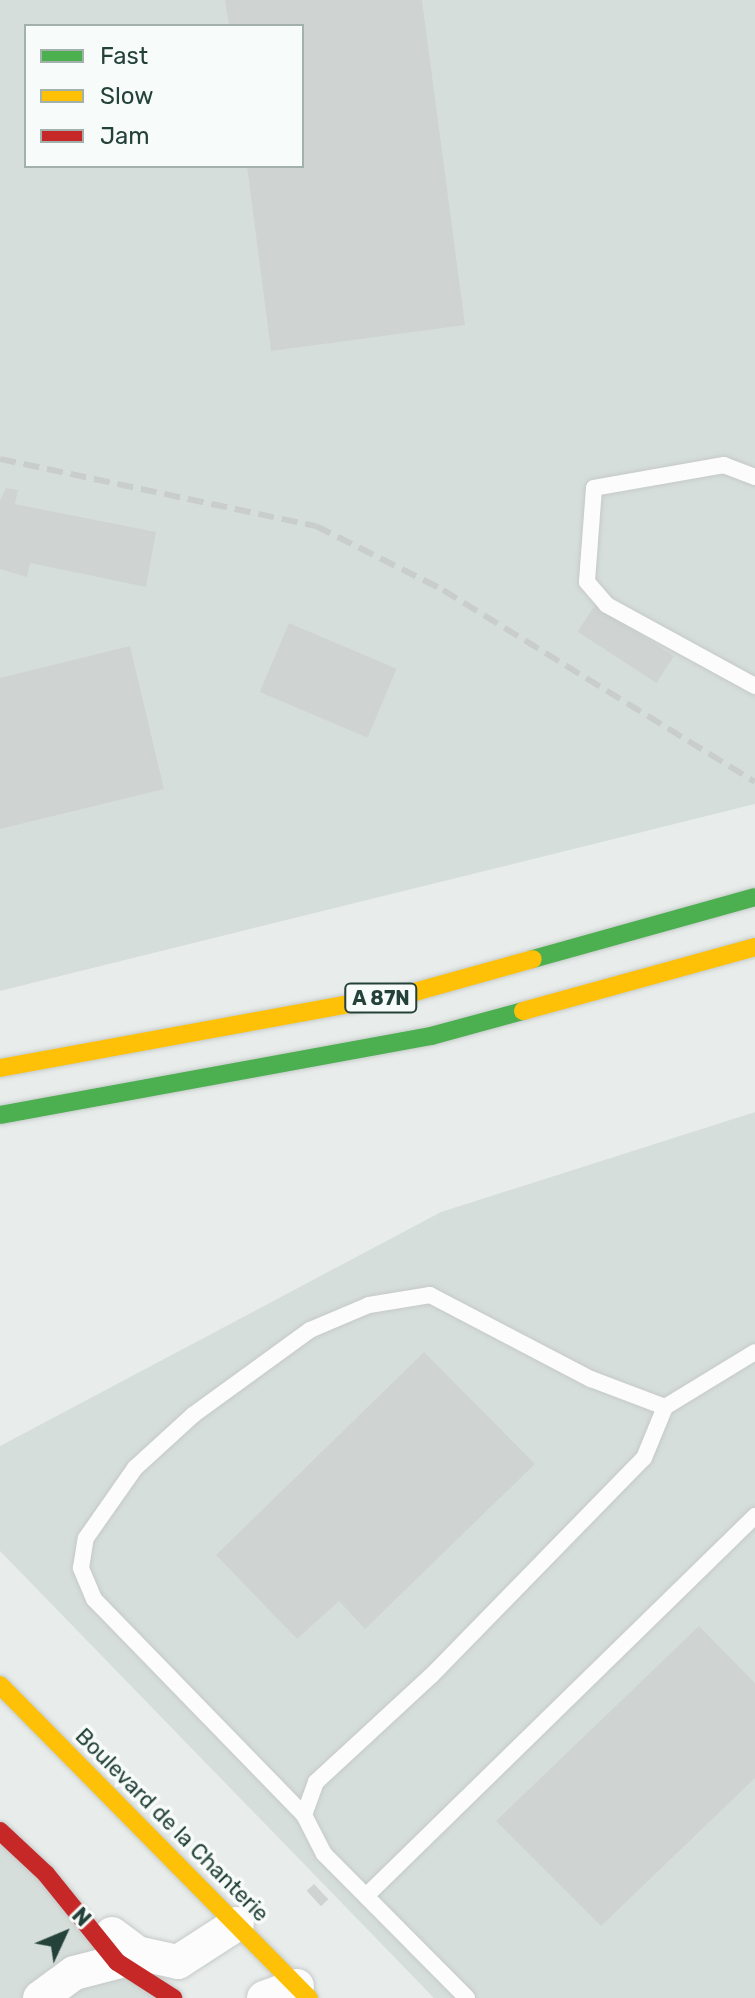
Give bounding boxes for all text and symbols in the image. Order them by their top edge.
legend [24,24,304,168]
text: Fast [100,42,148,70]
text: Slow [100,82,153,110]
text: Jam [100,122,150,150]
road number: A 87N [343,982,419,1014]
street label: Boulevard de la Chanterie [70,1723,274,1927]
north arrow [24,1894,104,1974]
text: N [66,1902,97,1932]

